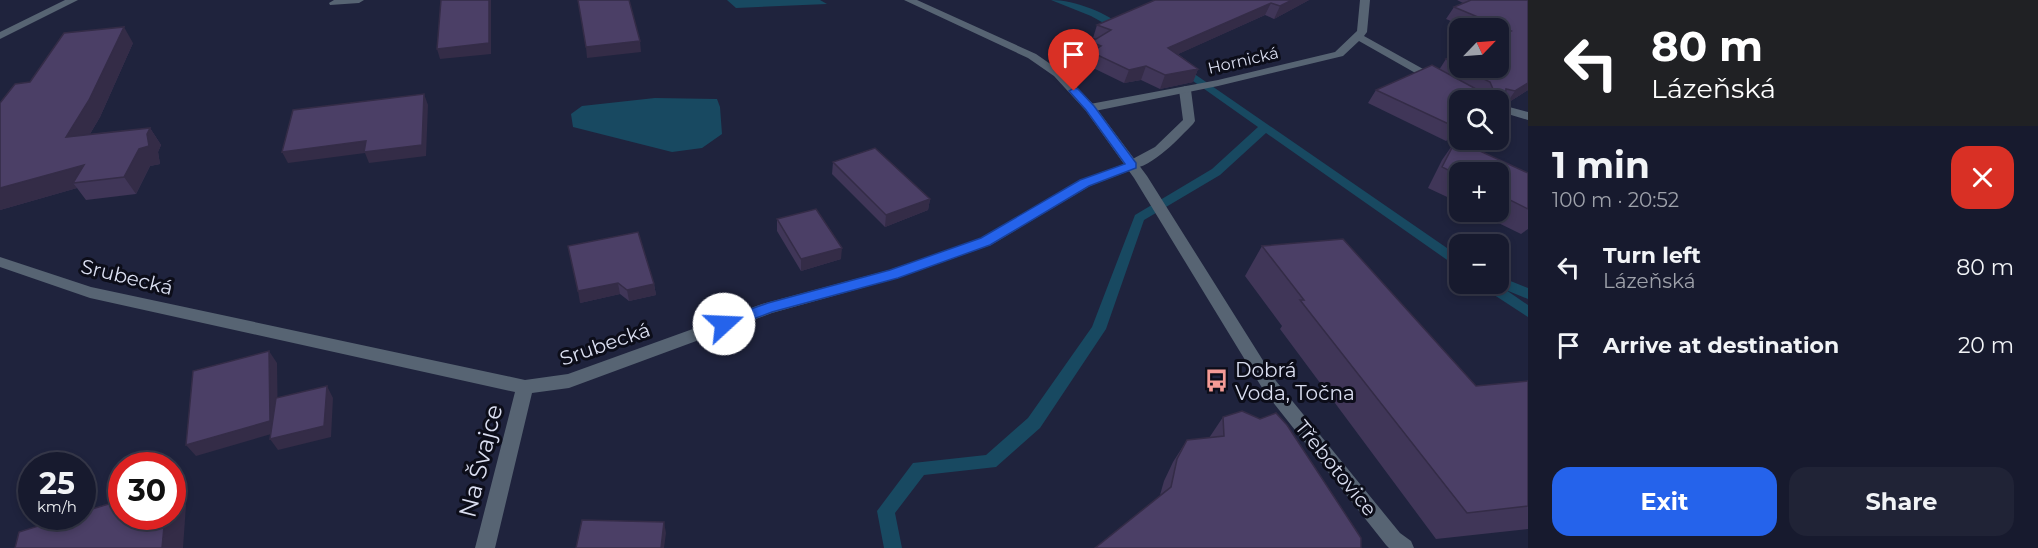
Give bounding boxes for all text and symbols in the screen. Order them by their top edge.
north arrow [1449,18,1509,78]
map controls [1449,18,1509,294]
text: 80 m [1651,20,1763,72]
icon: left [1552,24,1630,102]
pin [1048,29,1099,91]
icon: arrive [1057,38,1090,71]
street label: Hornická [1206,43,1280,78]
text: Lázeňská [1651,72,1776,105]
button: search [1449,90,1509,150]
text: 1 min [1552,143,1650,187]
button: close [1951,146,2014,209]
button: + [1449,162,1509,222]
text: 100 m · 20:52 [1552,188,1679,212]
button: − [1449,234,1509,294]
text: Turn left [1603,242,1701,269]
icon: left [1552,251,1585,284]
street label: Srubecká [78,254,176,300]
text: 80 m [1956,254,2014,281]
text: Lázeňská [1603,269,1696,293]
position arrow [692,292,756,356]
street label: Srubecká [557,317,653,371]
icon: arrive [1552,329,1585,362]
text: Arrive at destination [1603,332,1839,359]
text: 20 m [1958,332,2014,359]
place label: Dobrá Voda, Točna [1235,358,1355,405]
bus stop icon: Dobrá Voda, Točna [1204,368,1230,394]
street label: Na Švajce [452,401,509,520]
street label: Třebotovice [1290,415,1382,521]
speed limit sign: 30 [108,452,186,530]
text: 25 [39,465,75,502]
button: Exit [1552,467,1777,536]
button: Share [1789,467,2014,536]
text: km/h [37,497,77,516]

